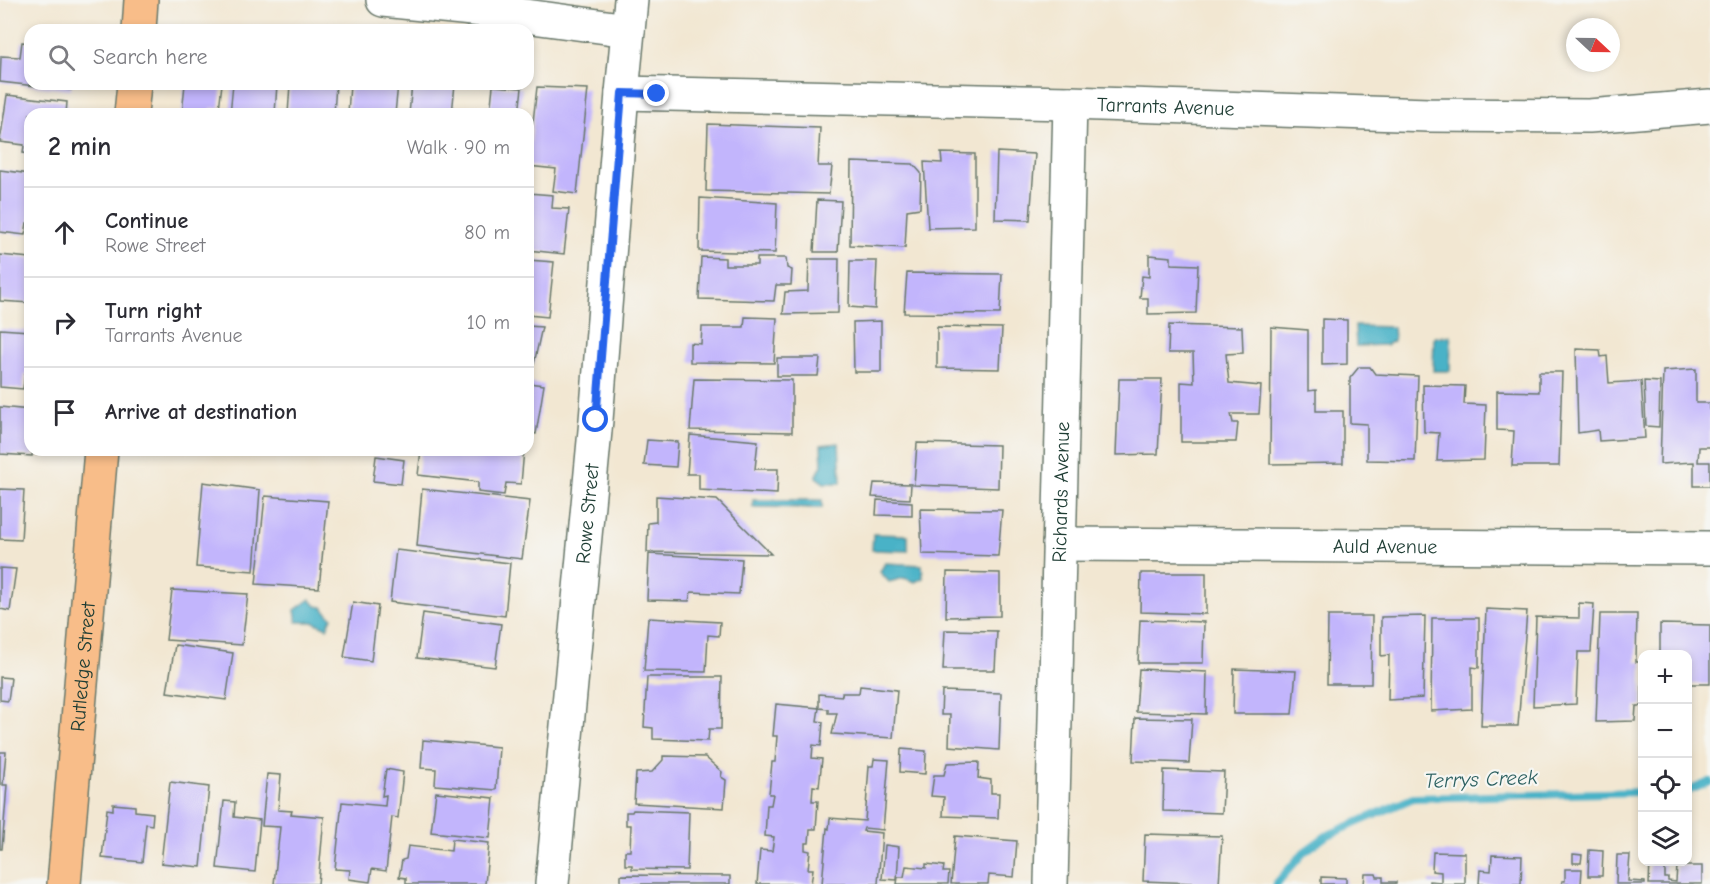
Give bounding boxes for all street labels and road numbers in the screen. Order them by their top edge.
street label: Tarrants Avenue [1097,93,1235,120]
street label: Richards Avenue [1048,421,1074,563]
street label: Rowe Street [571,461,604,565]
street label: Auld Avenue [1333,535,1437,558]
street label: Rutledge Street [66,600,100,733]

